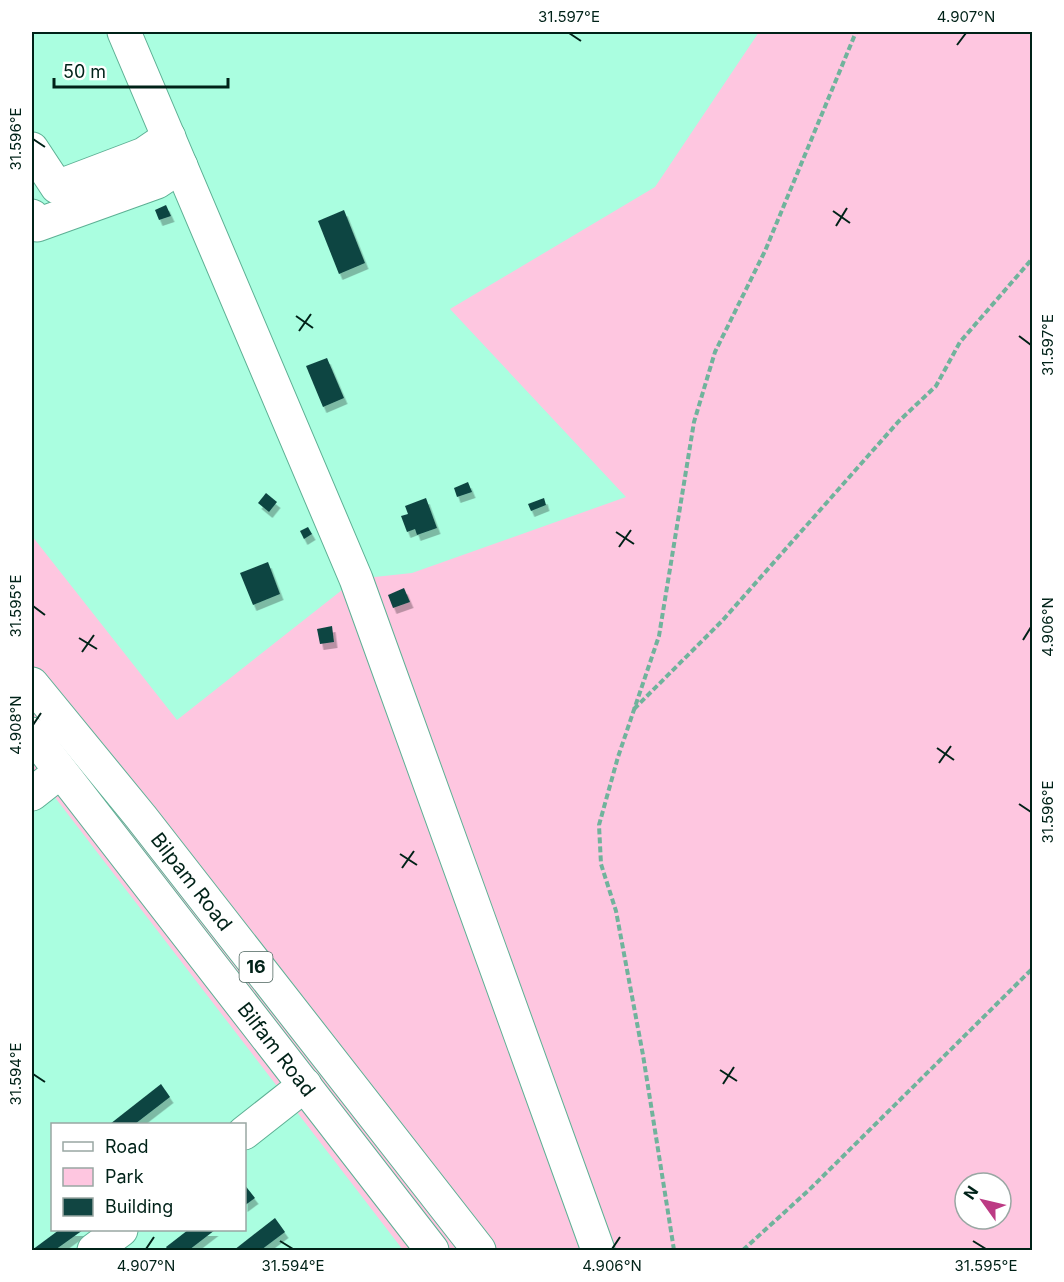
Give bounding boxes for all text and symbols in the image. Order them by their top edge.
text: 31.597°E [538,7,600,26]
text: 4.907°N [937,7,995,26]
scale bar [54,51,228,89]
text: 50 m [63,61,106,82]
text: 31.596°E [6,107,25,171]
text: 31.597°E [1038,314,1057,376]
text: 31.595°E [6,575,25,637]
text: 4.906°N [1038,597,1057,657]
text: 4.908°N [6,695,25,755]
text: 31.596°E [1038,780,1057,844]
street label: Bilpam Road [146,828,237,936]
road number: 16 [240,952,272,982]
street label: Bilfam Road [233,998,320,1101]
text: 31.594°E [6,1042,25,1106]
legend [51,1123,246,1231]
text: Road [105,1136,148,1157]
text: Park [105,1166,144,1187]
north arrow [953,1171,1013,1231]
text: N [959,1182,982,1203]
text: Building [105,1196,173,1217]
text: 4.907°N [117,1256,175,1275]
text: 31.594°E [261,1256,325,1275]
text: 4.906°N [582,1256,642,1275]
text: 31.595°E [955,1256,1017,1275]

